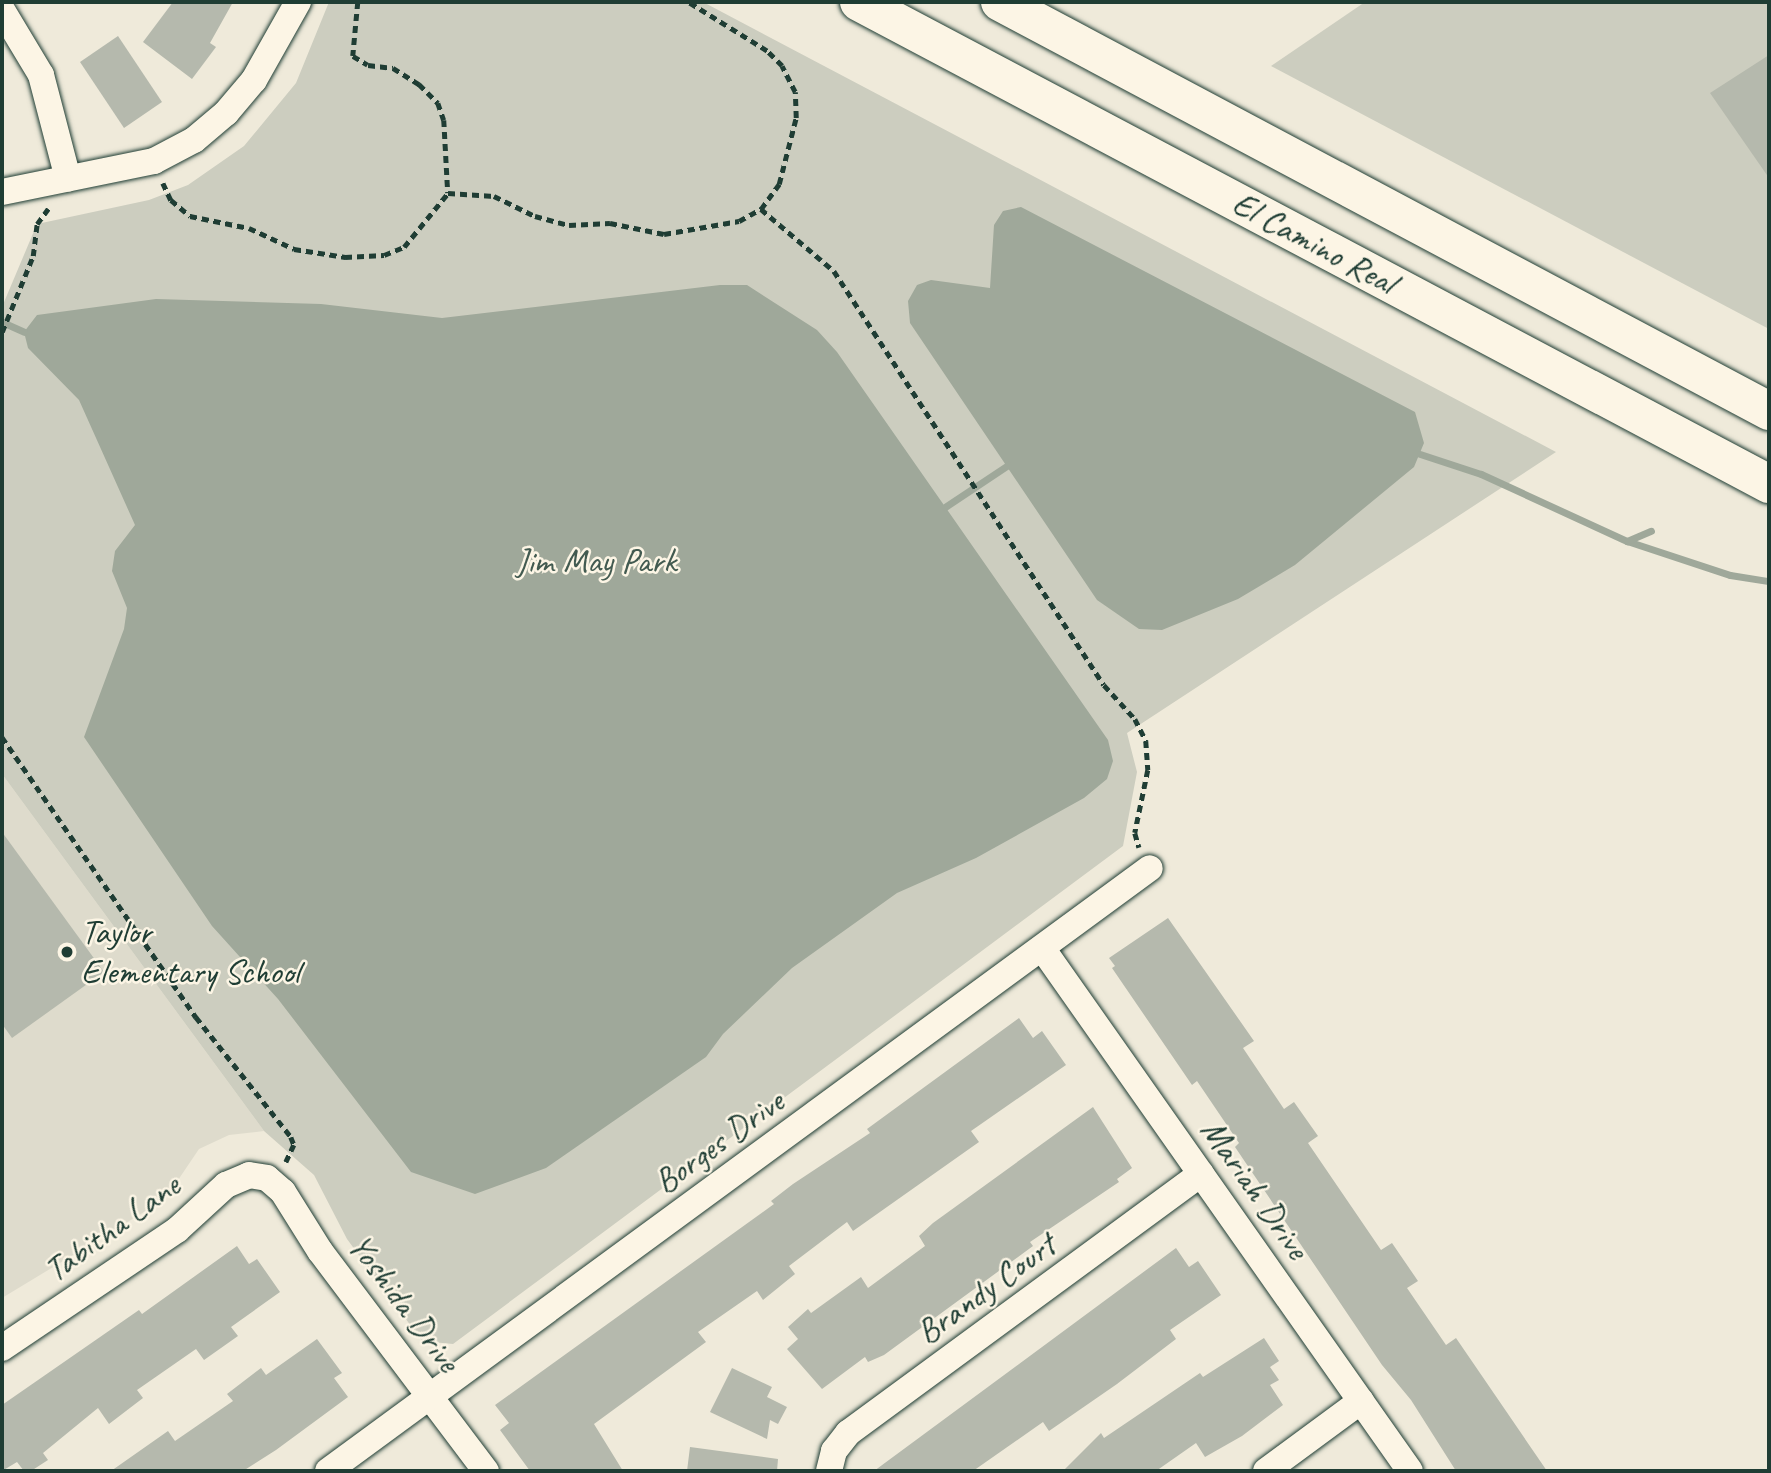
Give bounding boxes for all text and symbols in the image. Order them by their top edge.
street label: El Camino Real [1226,183,1402,303]
park label: Jim May Park [515,540,677,582]
place label: Taylor Elementary School [81,911,300,993]
marker: Taylor Elementary School [59,944,75,960]
street label: Borges Drive [646,1081,792,1203]
street label: Mariah Drive [1192,1111,1318,1267]
street label: Tabitha Lane [36,1165,188,1291]
street label: Brandy Court [908,1224,1064,1354]
street label: Yoshida Drive [339,1226,469,1380]

